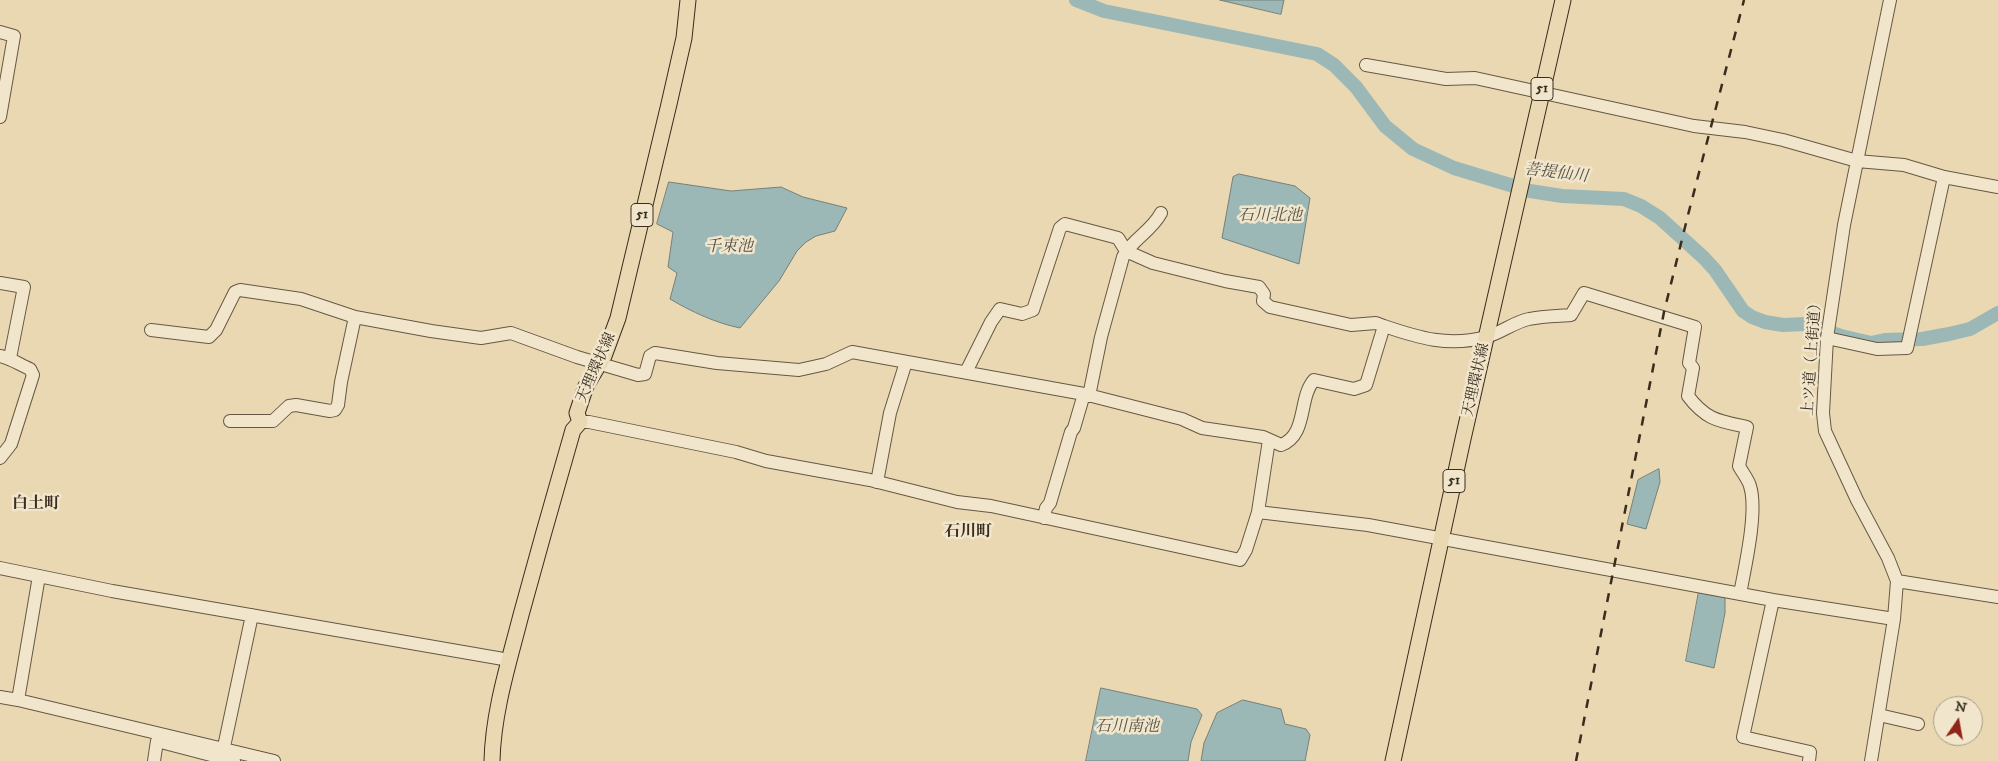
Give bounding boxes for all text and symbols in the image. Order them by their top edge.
road number: 51 [1531,78,1553,100]
water label: 菩提仙川 [1523,161,1589,187]
road number: 51 [631,204,653,226]
water label: 石川北池 [1238,207,1302,227]
water label: 千束池 [705,238,753,258]
street label: 上ツ道（上街道） [1800,296,1826,416]
street label: 天理環状線 [574,330,620,406]
street label: 天理環状線 [1460,341,1494,419]
road number: 51 [1443,470,1465,492]
district label: 白土町 [12,495,60,515]
district label: 石川町 [944,523,992,543]
north arrow [1933,696,1983,746]
text: N [1953,697,1968,717]
water label: 石川南池 [1095,718,1159,738]

